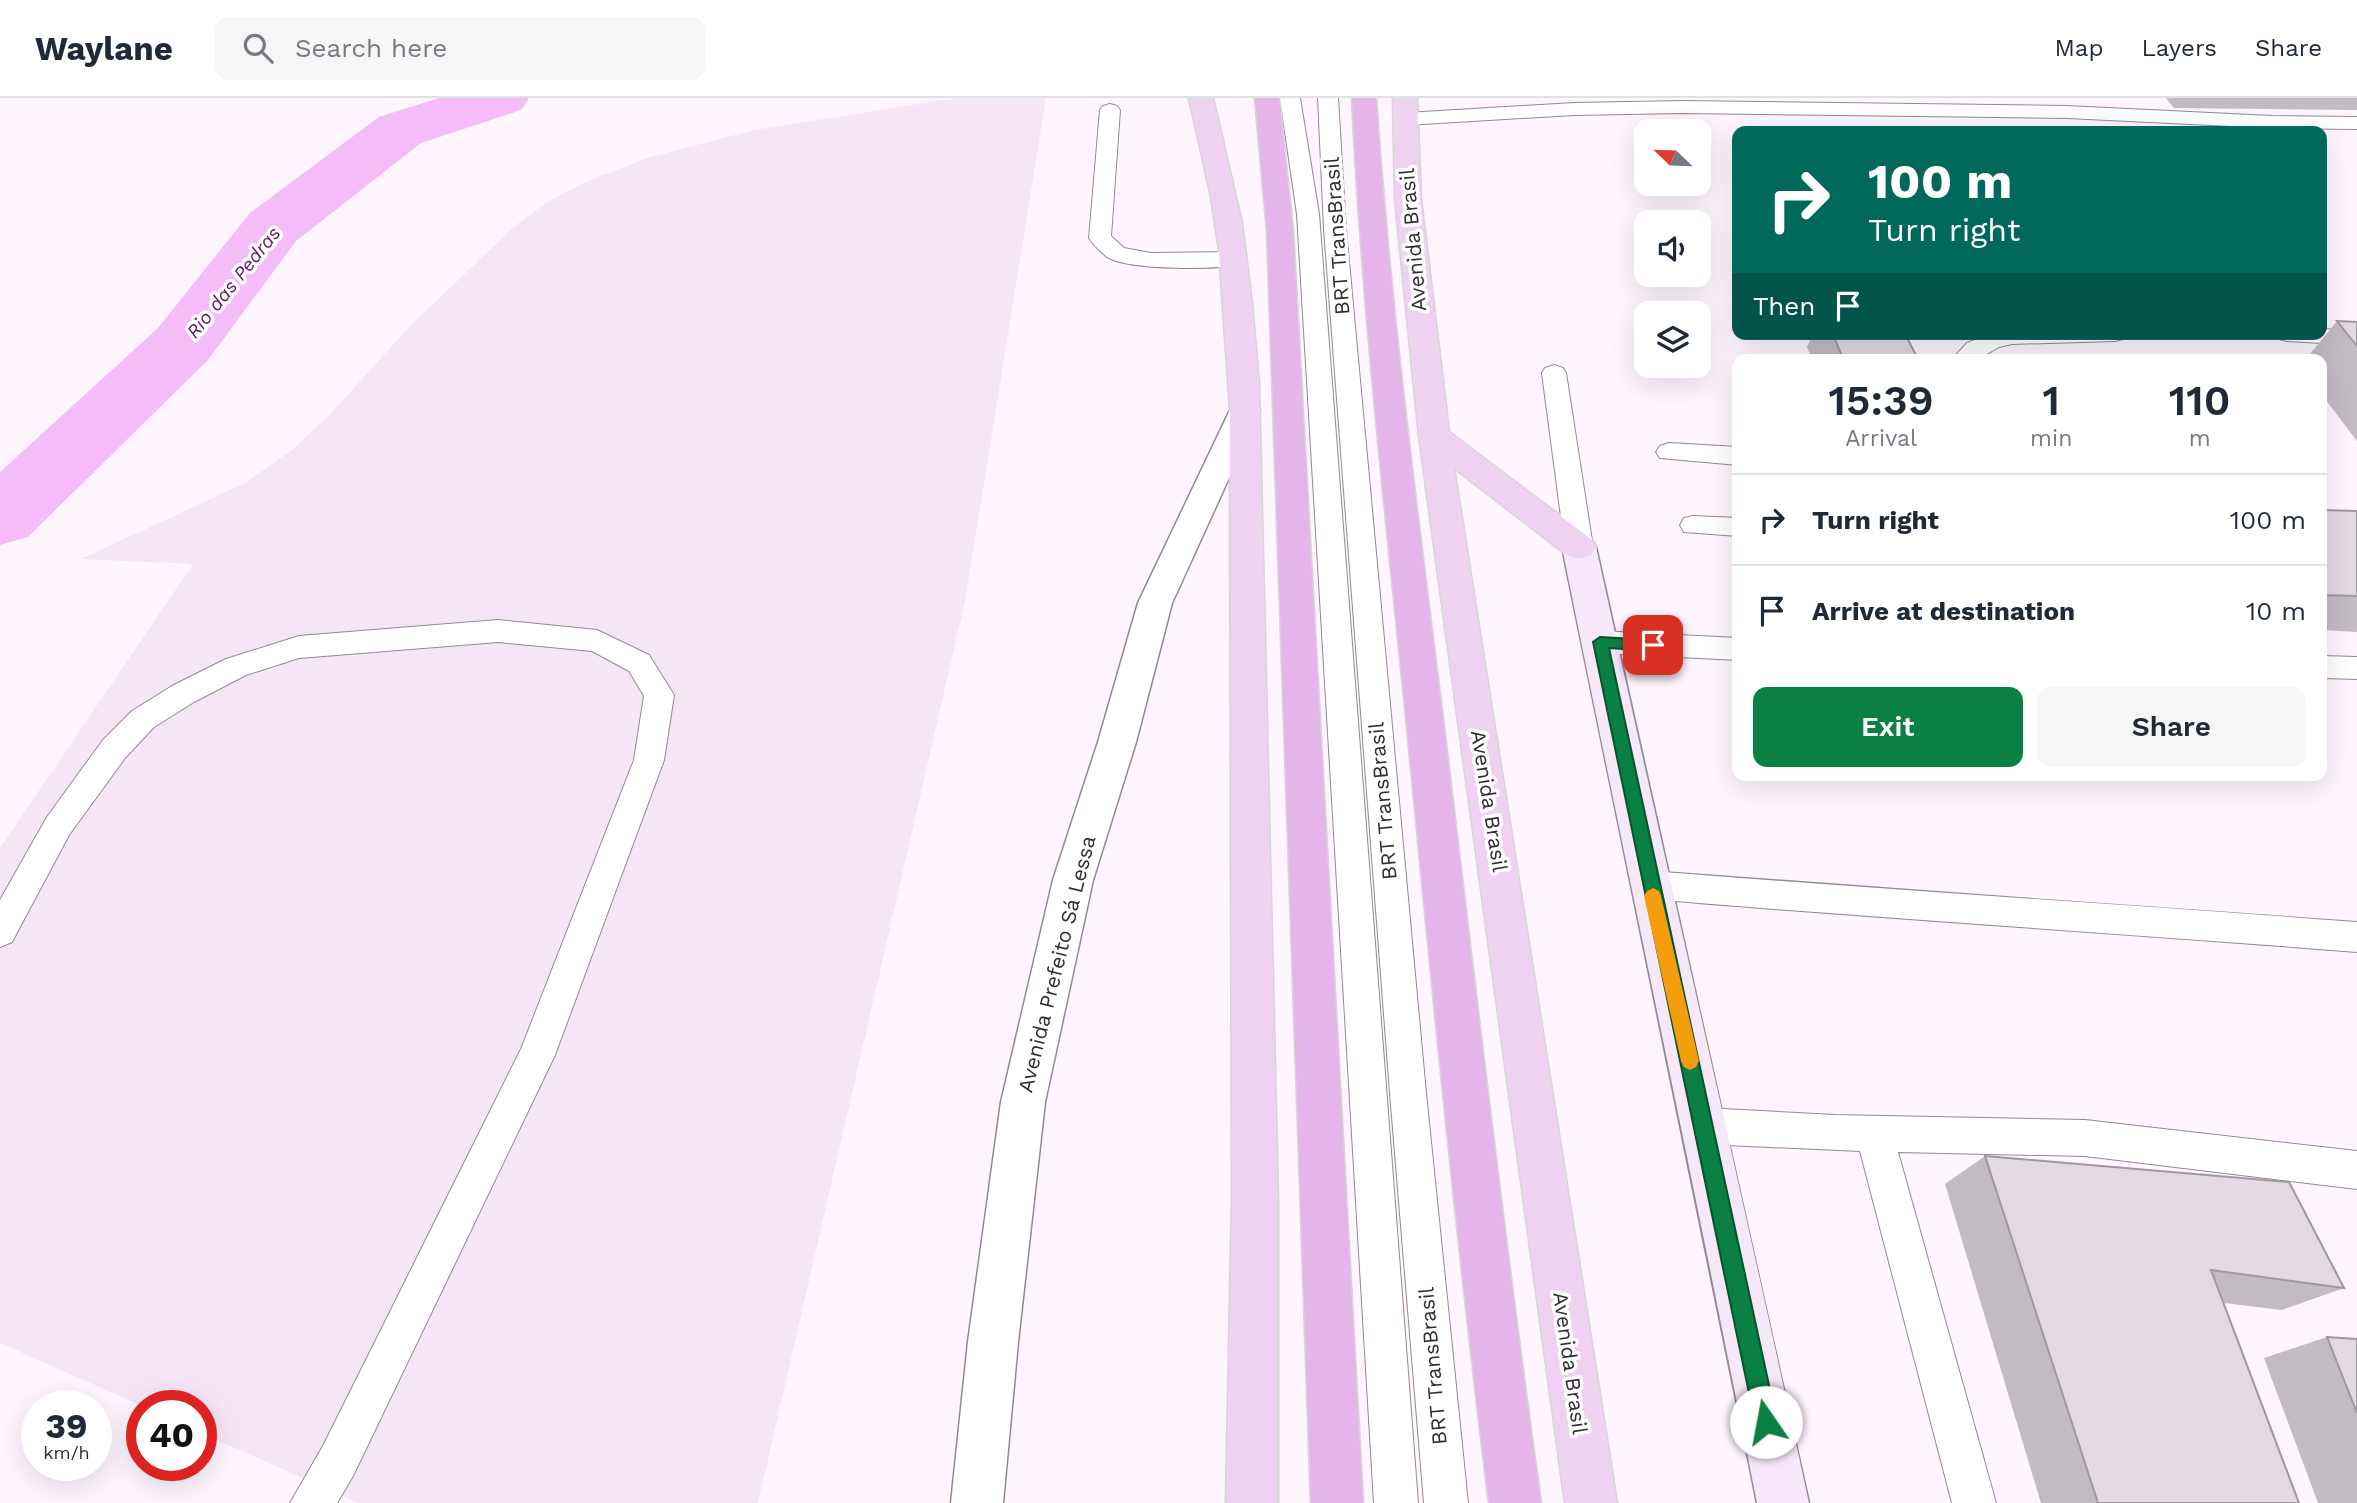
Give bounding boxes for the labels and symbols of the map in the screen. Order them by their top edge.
north arrow [1634,119,1712,196]
street label: BRT TransBrasil [1318,156,1354,316]
street label: Avenida Brasil [1394,167,1431,313]
water label: Rio das Pedras [181,222,285,343]
pin [1623,615,1683,675]
street label: BRT TransBrasil [1363,721,1402,881]
street label: Avenida Brasil [1466,728,1513,874]
street label: Avenida Prefeito Sá Lessa [1012,833,1101,1095]
street label: BRT TransBrasil [1413,1286,1452,1446]
street label: Avenida Brasil [1548,1290,1593,1436]
position arrow [1729,1385,1803,1459]
speed limit sign: 40 [126,1390,217,1481]

